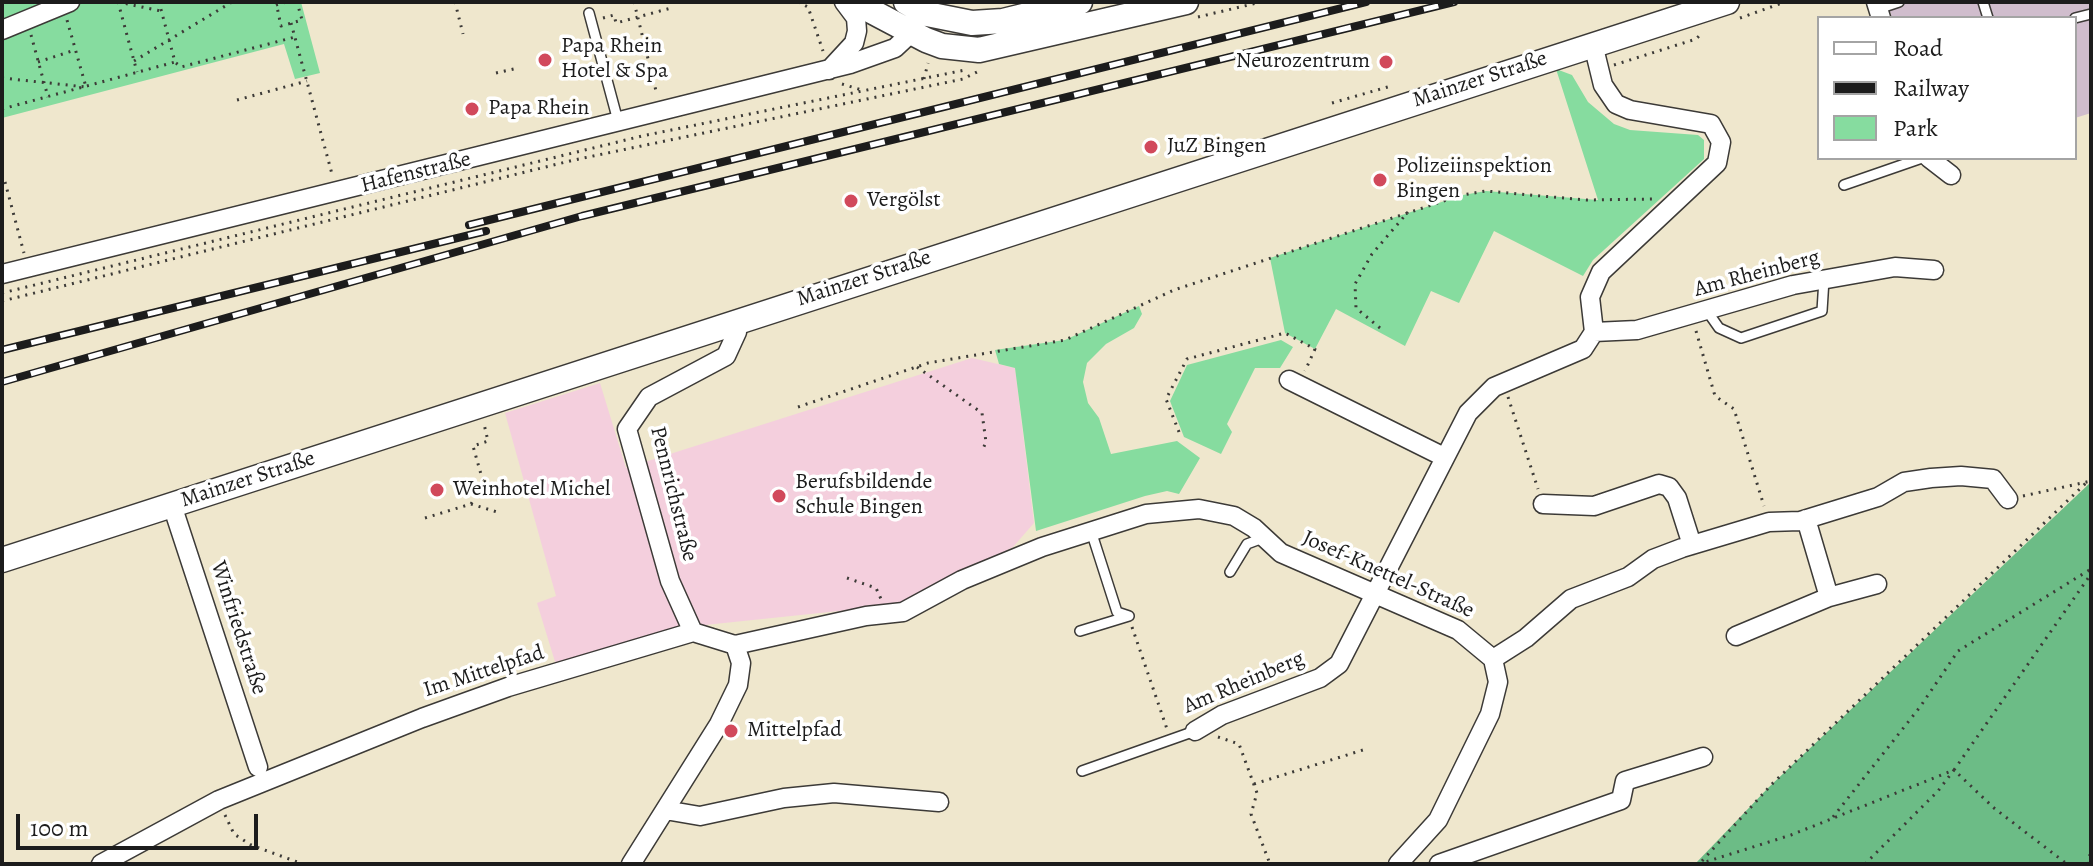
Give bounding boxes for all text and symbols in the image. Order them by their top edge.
legend [1817,16,2077,160]
text: Road [1893,32,1943,64]
place label: Papa Rhein Hotel & Spa [561,34,668,86]
street label: Mainzer Straße [1409,46,1551,114]
place label: Neurozentrum [1236,49,1370,75]
marker: Papa Rhein Hotel & Spa [536,51,554,69]
marker: Neurozentrum [1377,53,1395,71]
text: Railway [1893,72,1969,104]
place label: Papa Rhein [488,96,589,122]
marker: Papa Rhein [463,100,481,118]
text: Park [1893,112,1938,144]
place label: JuZ Bingen [1167,134,1266,160]
marker: JuZ Bingen [1142,138,1160,156]
street label: Hafenstraße [358,147,474,199]
place label: Polizeiinspektion Bingen [1396,154,1552,206]
marker: Polizeiinspektion Bingen [1371,171,1389,189]
place label: Vergölst [867,188,941,214]
marker: Vergölst [842,192,860,210]
street label: Mainzer Straße [793,245,935,313]
street label: Am Rheinberg [1691,245,1823,303]
street label: Pennrichstraße [643,424,703,564]
street label: Mainzer Straße [177,446,319,514]
place label: Berufsbildende Schule Bingen [795,470,932,522]
place label: Weinhotel Michel [453,477,610,503]
marker: Weinhotel Michel [428,481,446,499]
marker: Berufsbildende Schule Bingen [770,487,788,505]
street label: Josef-Knettel-Straße [1298,525,1478,625]
street label: Winfriedstraße [204,558,272,698]
street label: Im Mittelpfad [420,640,548,704]
street label: Am Rheinberg [1180,646,1308,720]
place label: Mittelpfad [747,718,842,744]
marker: Mittelpfad [722,722,740,740]
scale bar [20,798,262,848]
text: 100 m [30,812,89,844]

